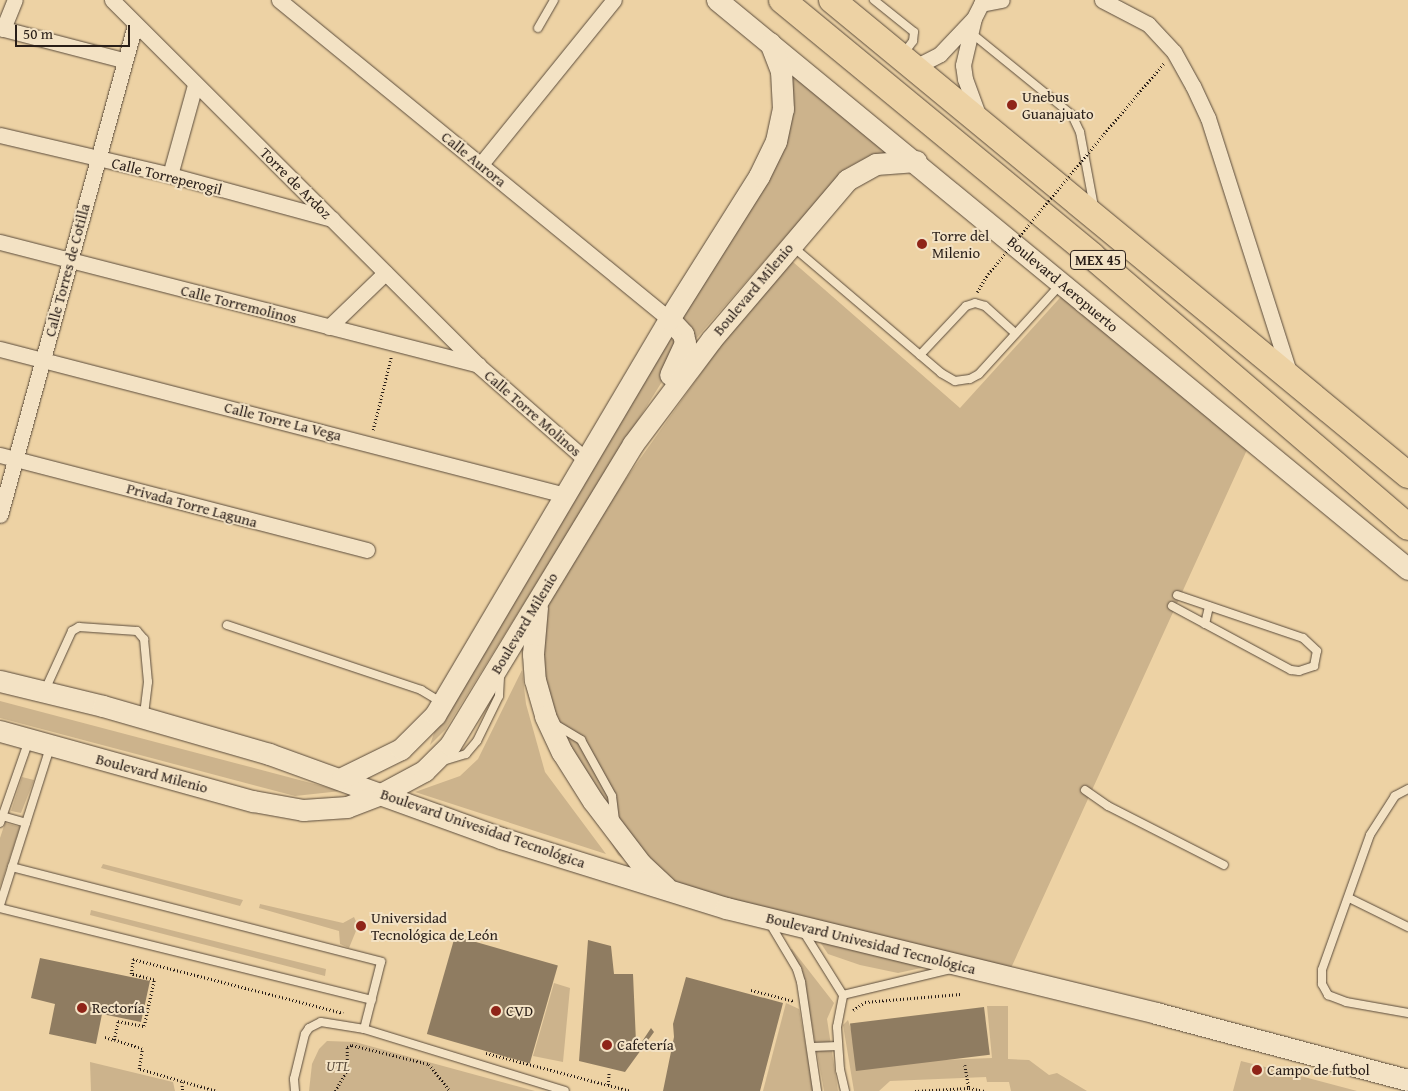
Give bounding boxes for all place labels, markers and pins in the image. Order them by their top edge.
place label: Unebus Guanajuato [1022,87,1094,122]
marker: Unebus Guanajuato [1006,99,1018,111]
place label: Torre del Milenio [932,226,989,261]
marker: Torre del Milenio [916,238,928,250]
place label: Universidad Tecnológica de León [371,908,498,943]
marker: Universidad Tecnológica de León [355,920,367,932]
place label: Rectoría [92,999,145,1017]
marker: Rectoría [76,1002,88,1014]
place label: CVD [506,1002,533,1020]
marker: CVD [490,1005,502,1017]
place label: Cafetería [617,1036,674,1054]
marker: Cafetería [601,1039,613,1051]
place label: Campo de futbol [1267,1061,1370,1079]
marker: Campo de futbol [1251,1064,1263,1076]

